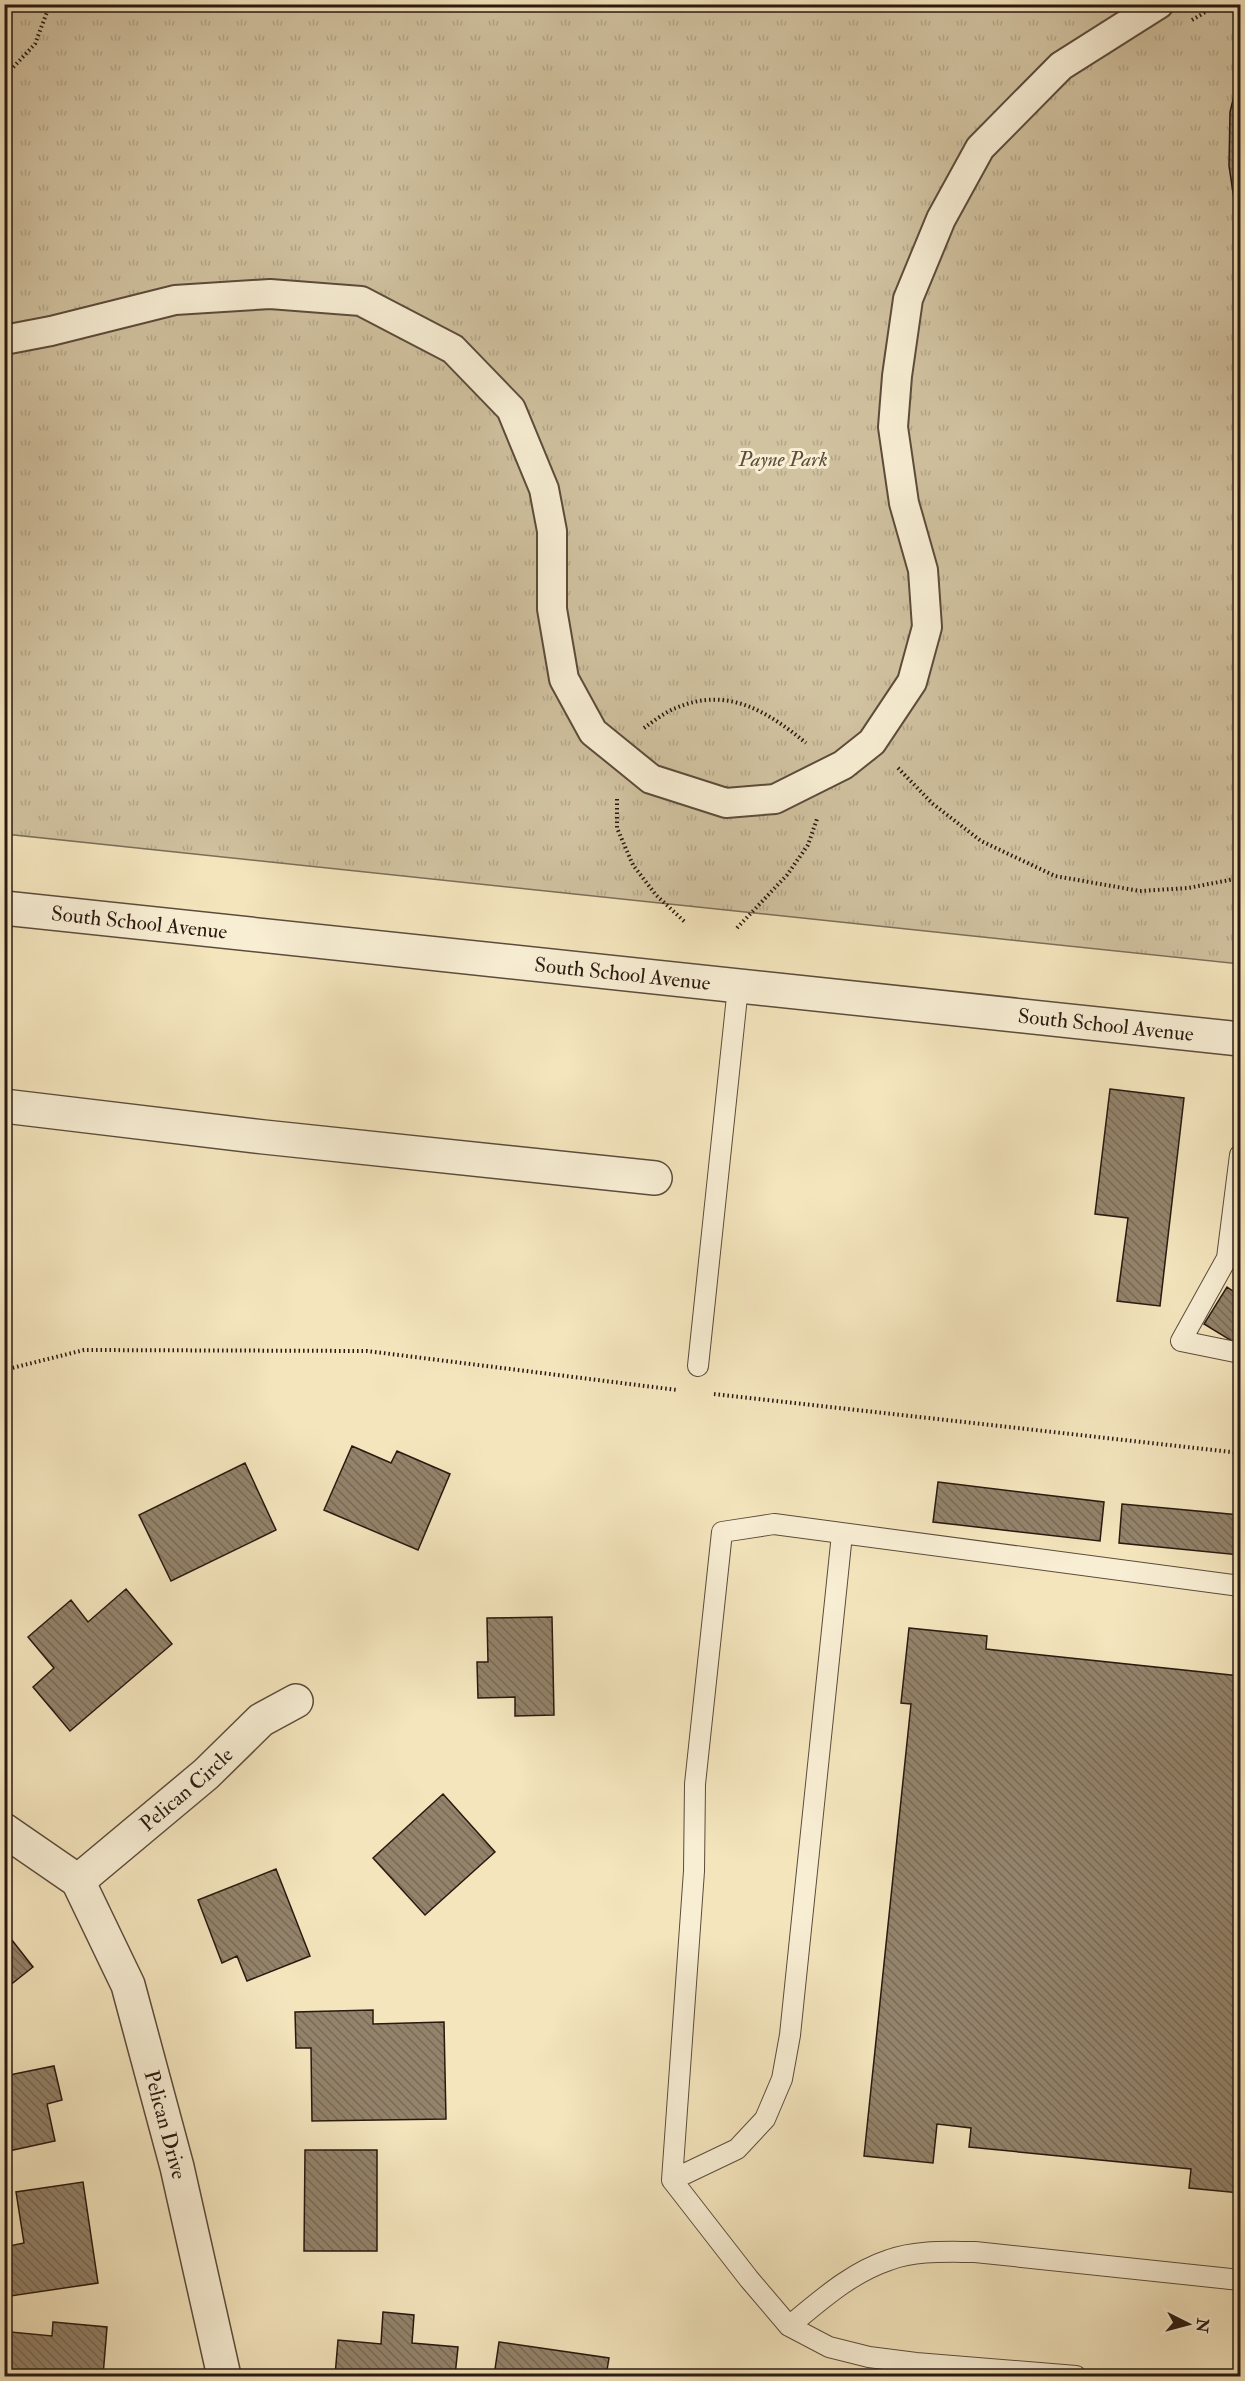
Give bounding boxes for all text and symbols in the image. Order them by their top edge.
park label: Payne Park [737,446,828,473]
street label: South School Avenue [50,900,229,946]
street label: South School Avenue [533,951,712,997]
street label: South School Avenue [1016,1003,1195,1048]
street label: Pelican Circle [135,1742,239,1838]
street label: Pelican Drive [138,2067,192,2182]
north arrow [1158,2294,1218,2354]
text: N [1191,2316,1213,2334]

